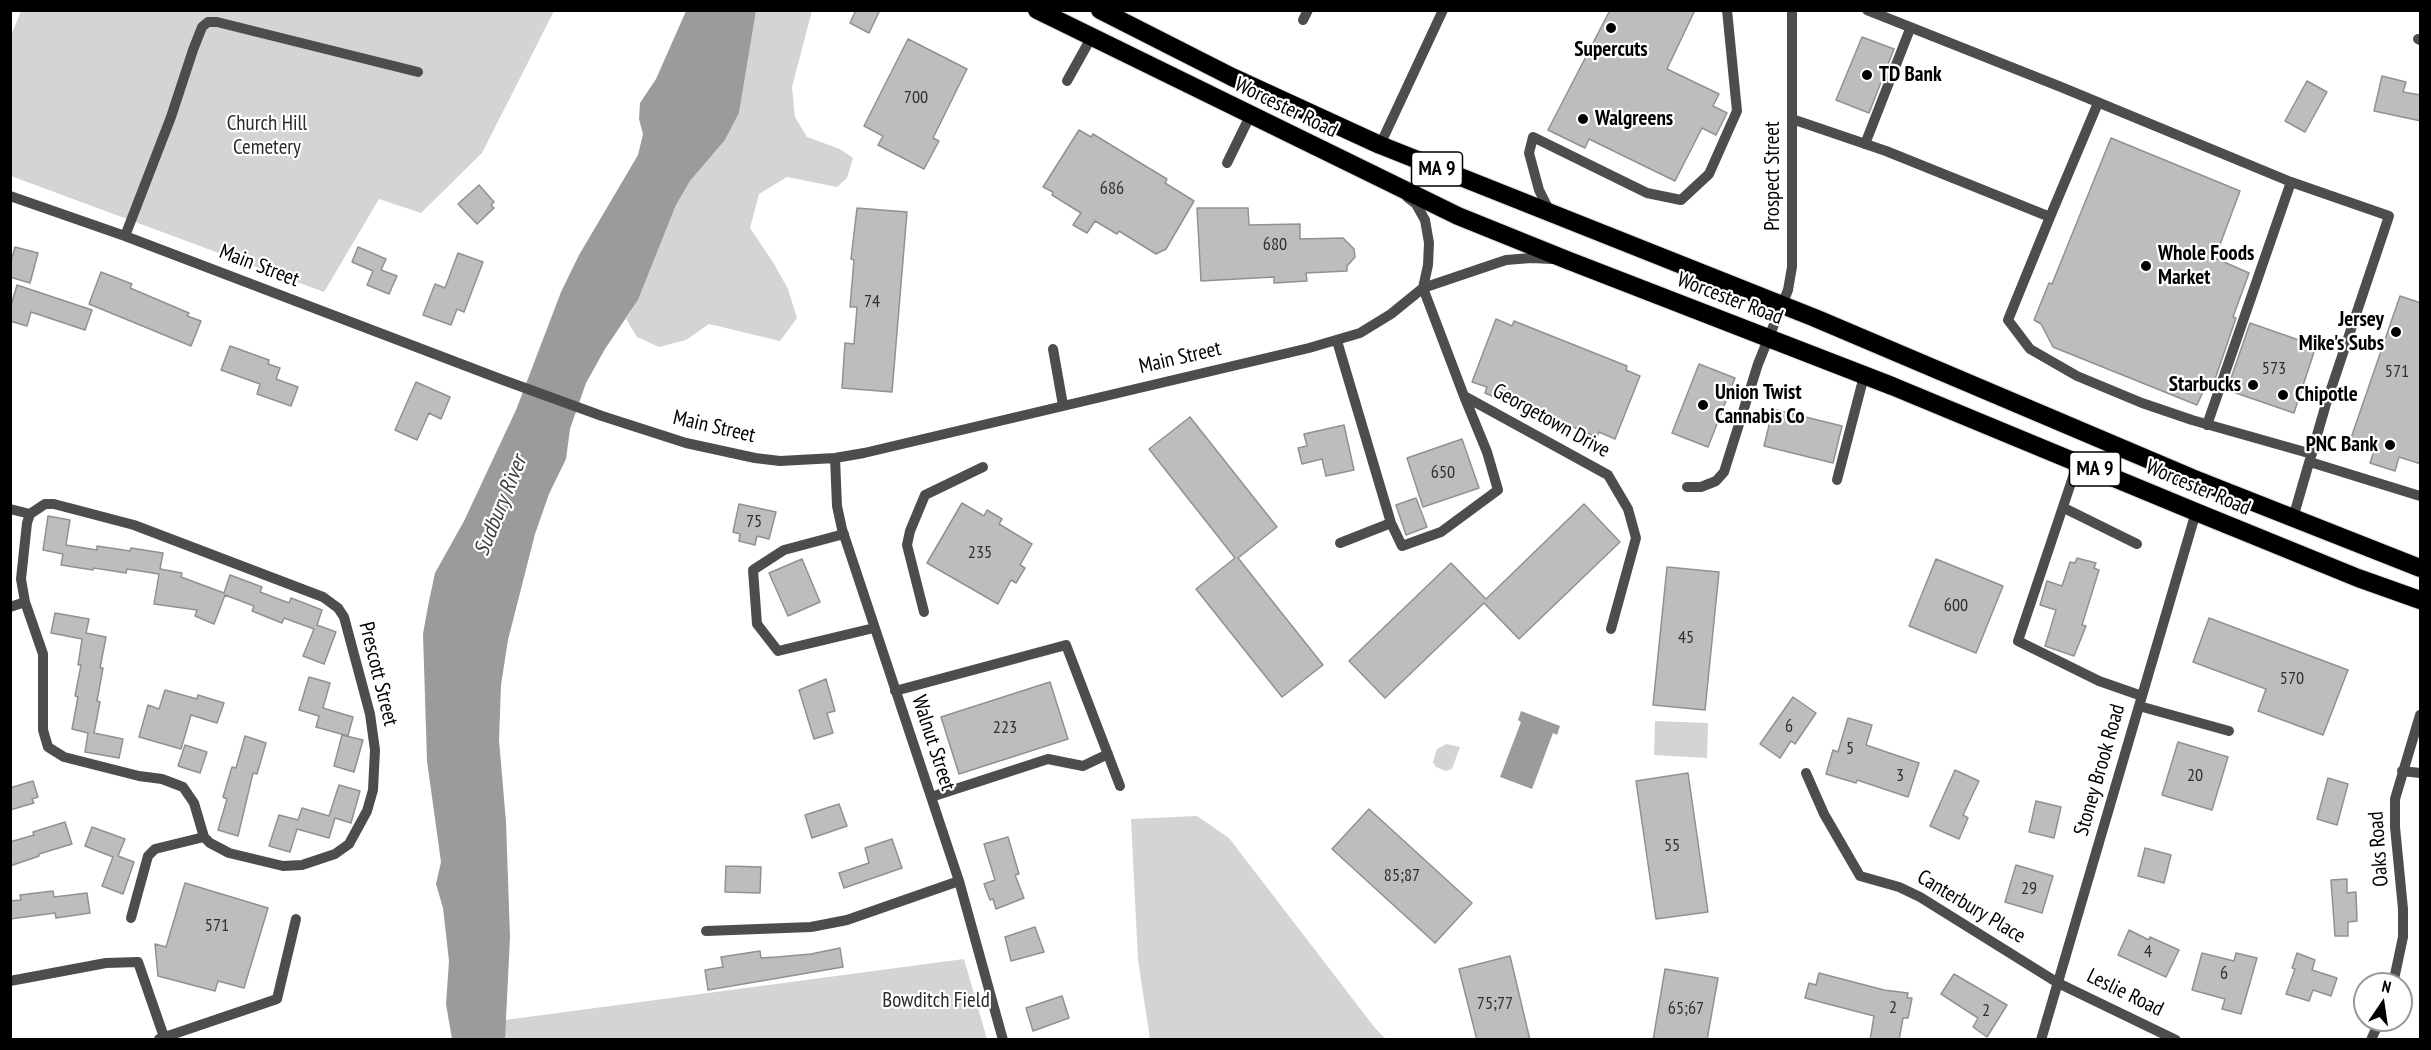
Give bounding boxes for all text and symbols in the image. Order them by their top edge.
marker: Supercuts [1604,21,1618,35]
place label: Supercuts [1574,37,1648,63]
place label: TD Bank [1879,62,1942,88]
marker: TD Bank [1860,68,1874,82]
street label: Worcester Road [1230,72,1342,144]
house number: 700 [904,87,928,109]
place label: Walgreens [1595,106,1673,132]
park label: Church Hill Cemetery [227,111,307,161]
marker: Walgreens [1576,112,1590,126]
street label: Prospect Street [1760,121,1786,231]
road number: MA 9 [1412,152,1462,186]
house number: 686 [1100,178,1124,200]
house number: 680 [1263,234,1287,256]
street label: Main Street [216,239,302,293]
place label: Whole Foods Market [2158,241,2254,291]
marker: Whole Foods Market [2139,259,2153,273]
street label: Worcester Road [1673,267,1787,331]
house number: 74 [864,291,880,313]
place label: Jersey Mike's Subs [2299,307,2384,357]
marker: Jersey Mike's Subs [2389,325,2403,339]
street label: Main Street [1136,336,1224,380]
house number: 573 [2262,358,2286,380]
house number: 571 [2385,361,2409,383]
place label: Starbucks [2169,372,2241,398]
street label: Georgetown Drive [1488,378,1614,464]
marker: Starbucks [2246,378,2260,392]
place label: Union Twist Cannabis Co [1715,380,1805,430]
place label: Chipotle [2295,382,2358,408]
marker: Chipotle [2276,388,2290,402]
marker: Union Twist Cannabis Co [1696,398,1710,412]
street label: Main Street [670,405,758,449]
place label: PNC Bank [2306,432,2378,458]
marker: PNC Bank [2383,438,2397,452]
water label: Sudbury River [469,452,533,560]
road number: MA 9 [2070,452,2120,486]
street label: Worcester Road [2142,455,2254,521]
house number: 650 [1431,462,1455,484]
house number: 75 [746,511,762,533]
house number: 235 [968,542,992,564]
house number: 600 [1944,595,1968,617]
street label: Prescott Street [353,619,403,729]
house number: 45 [1678,627,1694,649]
house number: 570 [2280,668,2304,690]
street label: Walnut Street [906,692,960,794]
street label: Stoney Brook Road [2069,701,2131,839]
house number: 6 [1785,716,1793,738]
house number: 223 [993,717,1017,739]
house number: 5 [1846,738,1854,760]
house number: 3 [1896,765,1904,787]
house number: 20 [2187,765,2203,787]
street label: Oaks Road [2364,810,2394,888]
house number: 55 [1664,835,1680,857]
house number: 85;87 [1384,865,1420,887]
street label: Canterbury Place [1912,865,2030,949]
house number: 29 [2021,878,2037,900]
house number: 571 [205,915,229,937]
house number: 4 [2144,941,2152,963]
house number: 6 [2220,963,2228,985]
street label: Leslie Road [2083,964,2167,1022]
north arrow [2353,972,2413,1032]
text: N [2380,976,2393,997]
park label: Bowditch Field [882,988,990,1014]
house number: 75;77 [1477,993,1513,1015]
house number: 2 [1889,997,1897,1019]
house number: 65;67 [1668,998,1704,1020]
house number: 2 [1982,1000,1990,1022]

